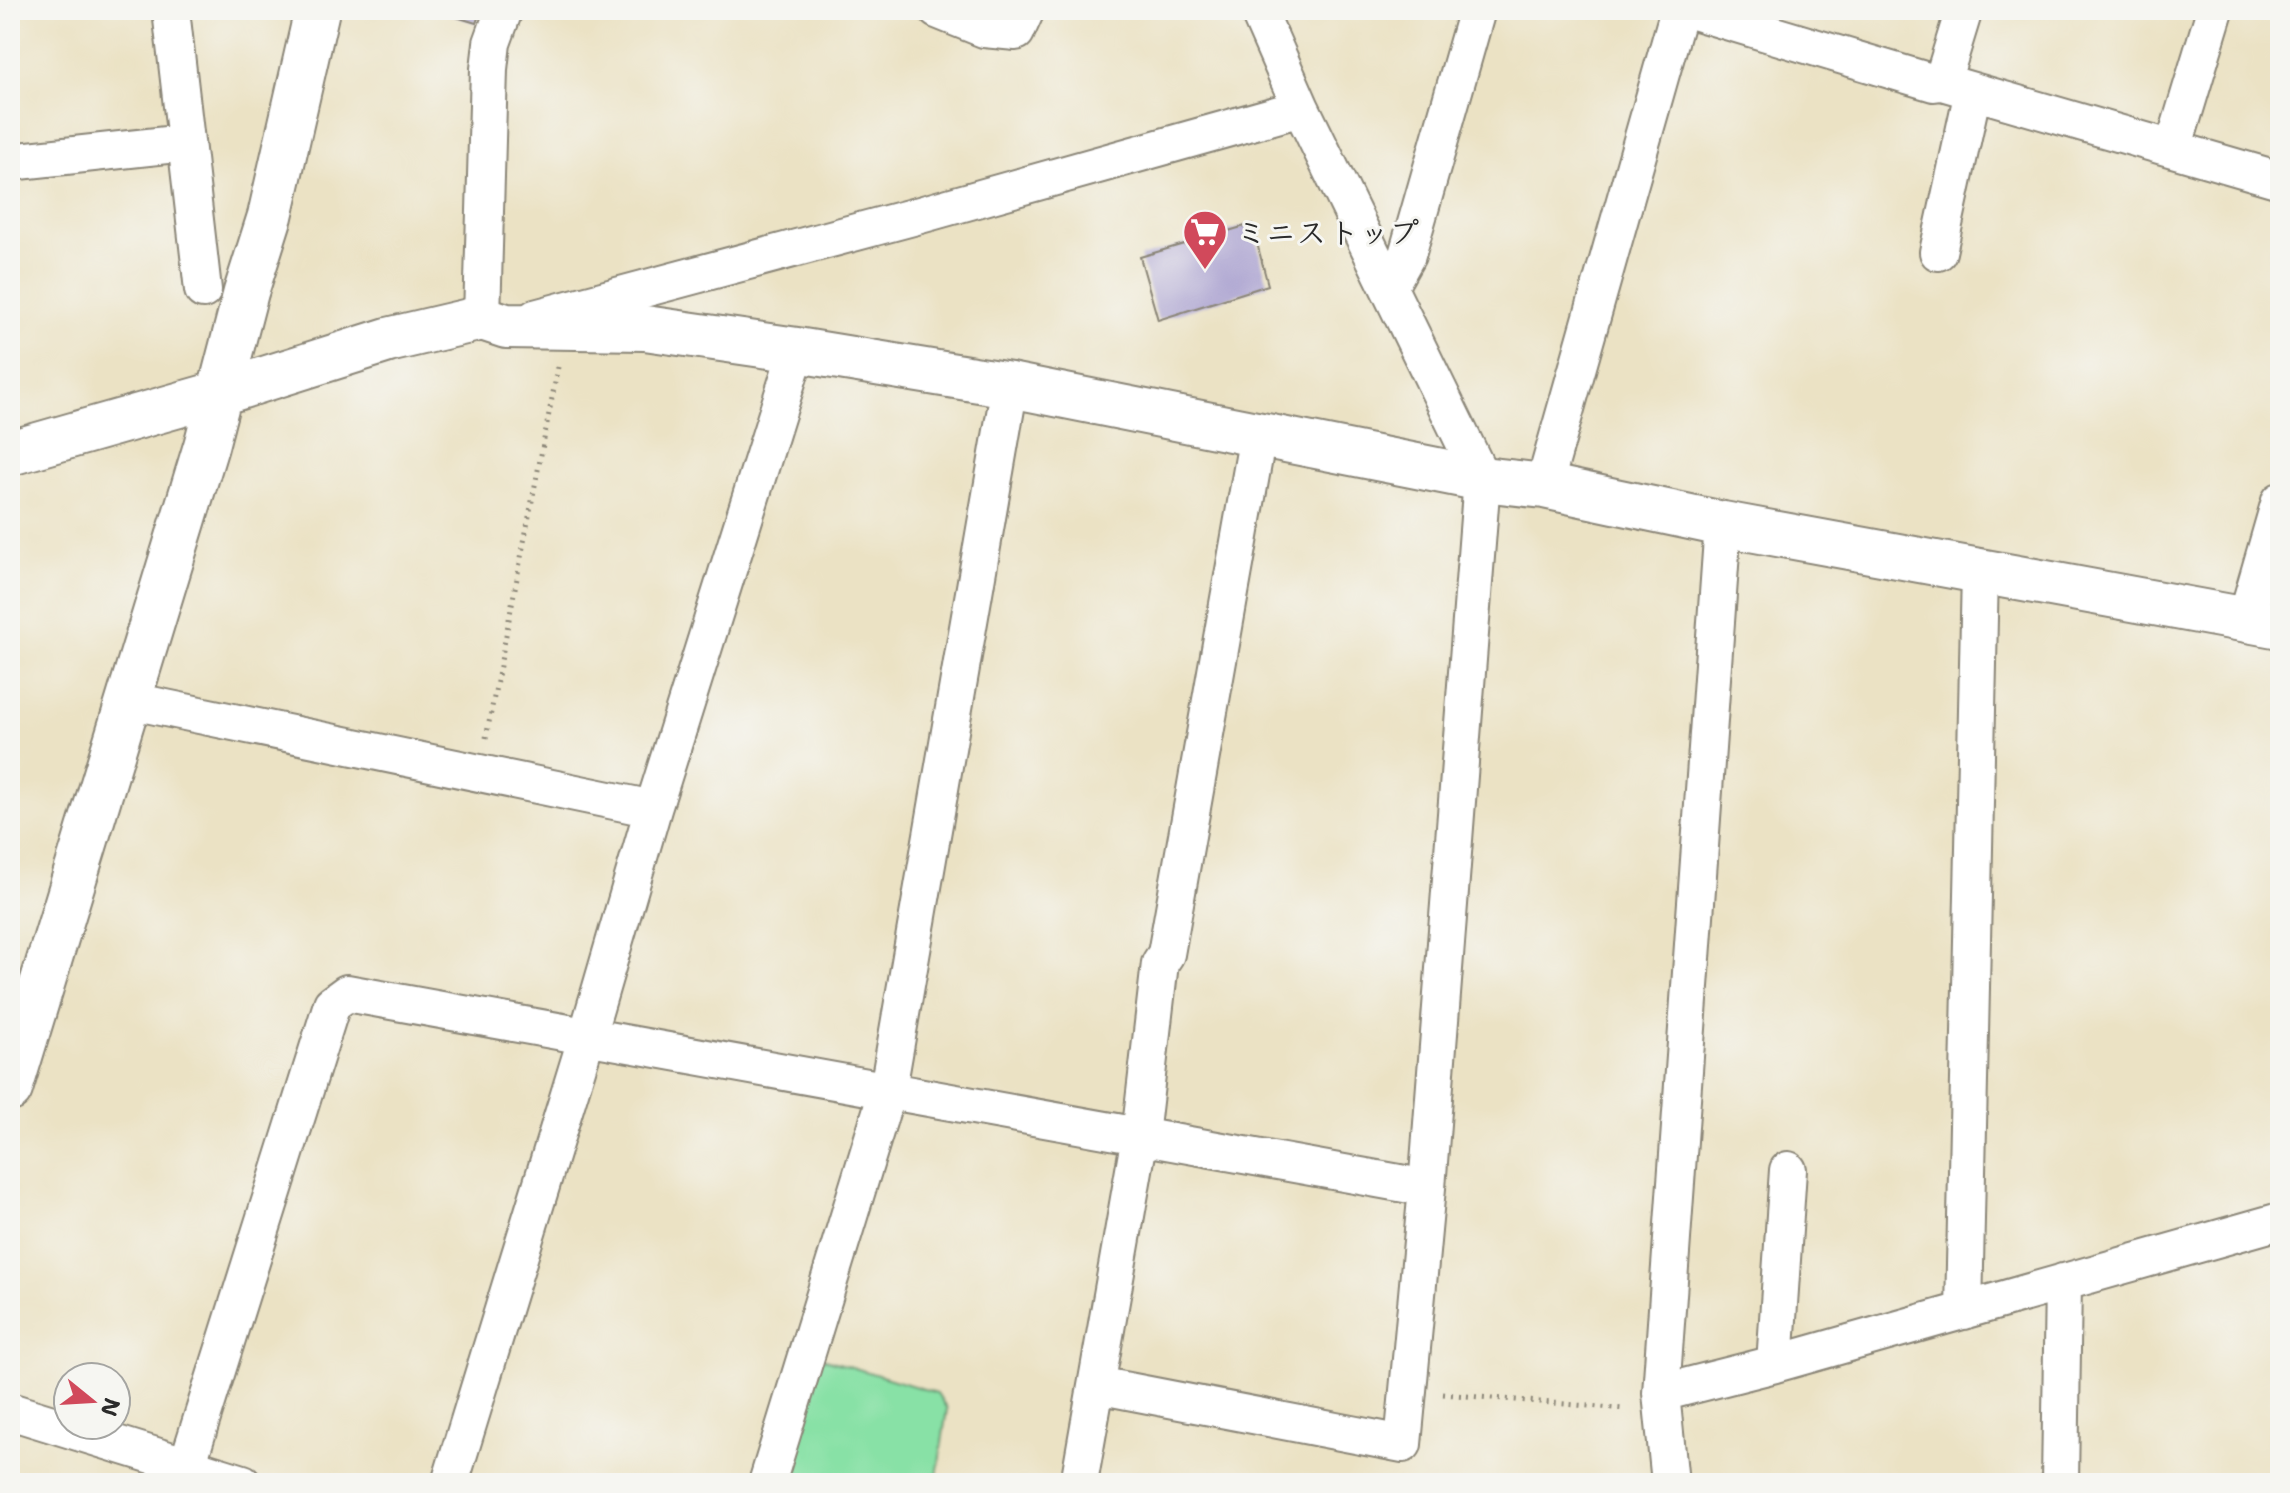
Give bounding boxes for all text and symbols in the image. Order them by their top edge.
supermarket icon: ミニストップ [1181,208,1229,271]
place label: ミニストップ [1236,212,1419,253]
north arrow [52,1361,132,1441]
text: N [94,1394,127,1420]

